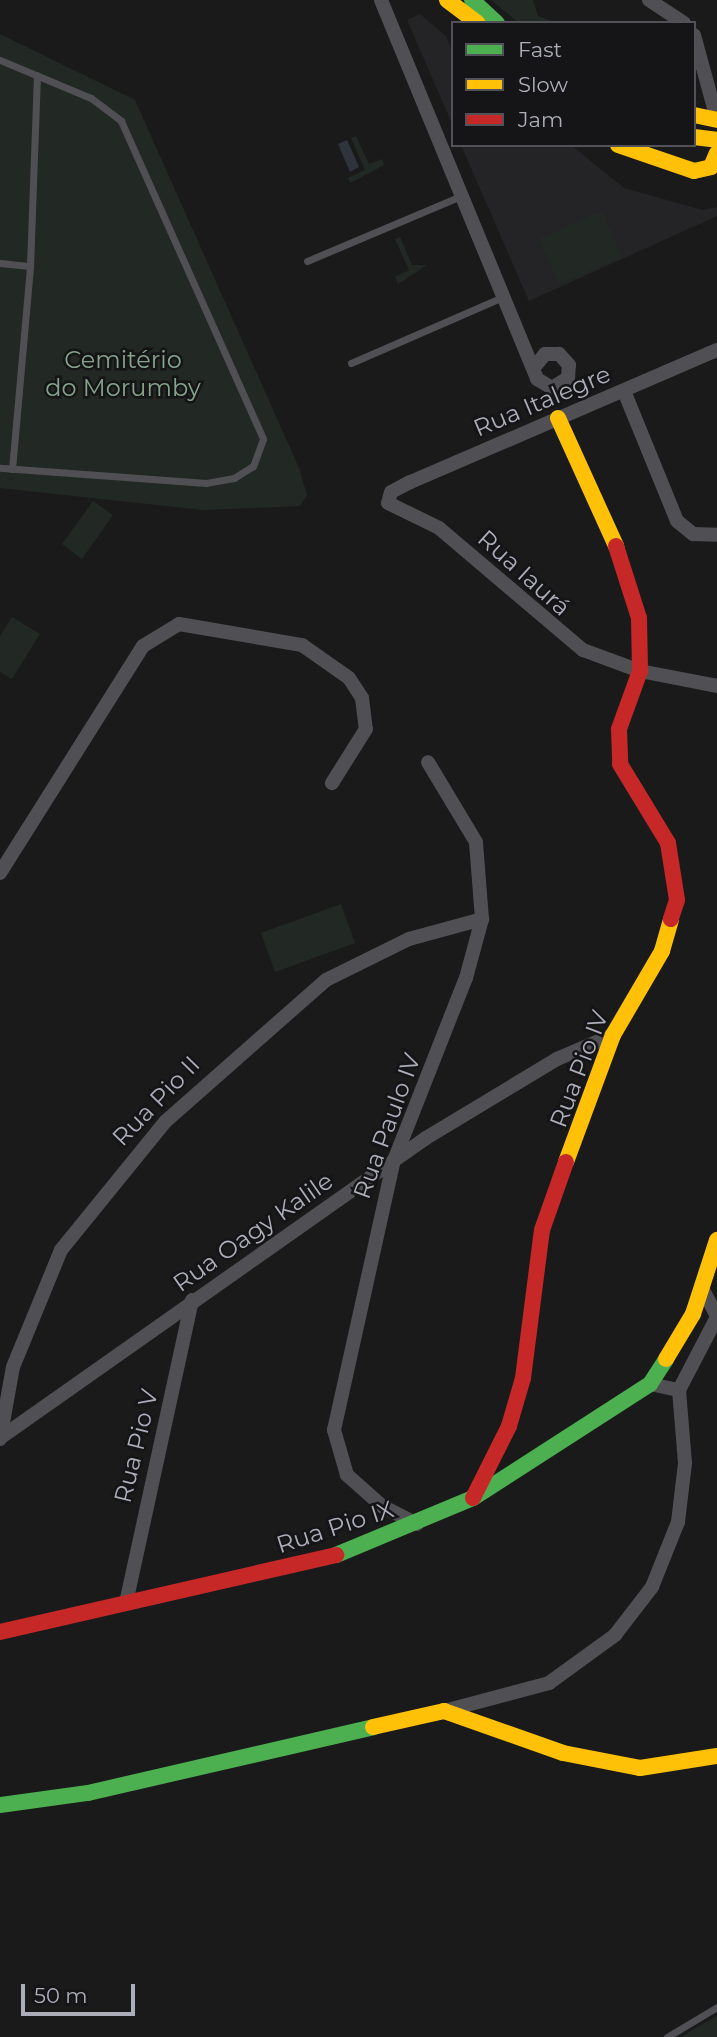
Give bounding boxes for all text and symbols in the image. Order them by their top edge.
legend [451,21,696,147]
text: Fast [518,37,562,62]
text: Slow [518,72,568,97]
text: Jam [518,107,563,132]
park label: Cemitério do Morumby [45,346,201,402]
street label: Rua Italegre [469,359,615,443]
street label: Rua Iaurá [472,524,576,622]
street label: Rua Pio IV [544,1007,614,1131]
street label: Rua Paulo IV [347,1049,427,1203]
street label: Rua Pio II [106,1050,206,1152]
street label: Rua Oagy Kalile [167,1166,339,1298]
street label: Rua Pio V [108,1386,164,1506]
street label: Rua Pio IX [273,1495,397,1559]
scale bar [24,1970,138,2014]
text: 50 m [34,1983,88,2008]

